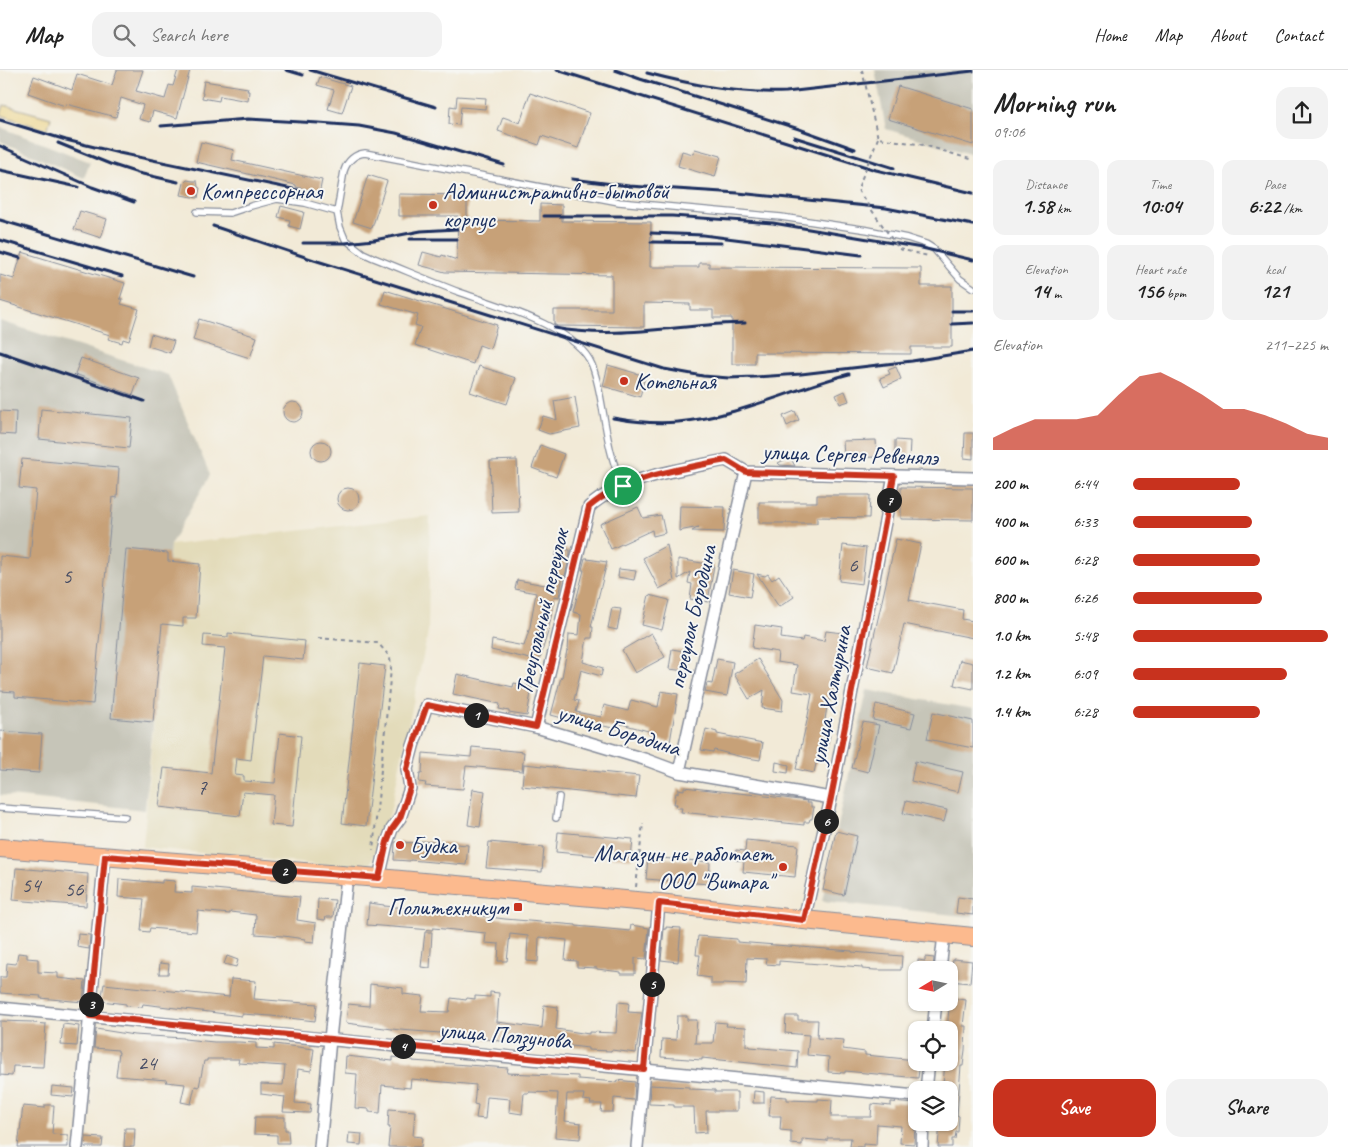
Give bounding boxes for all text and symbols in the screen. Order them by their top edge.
search box [92,12,442,57]
text: Map [25,20,62,50]
icon: search [110,21,138,49]
text: Search here [150,23,228,47]
text: Home [1094,24,1127,46]
text: Map [1155,24,1182,46]
text: About [1210,24,1246,46]
text: Contact [1274,24,1323,46]
text: Morning run [993,85,1115,120]
button: share [1276,87,1328,139]
text: 09:06 [993,122,1025,142]
place label: Компрессорная [201,176,323,206]
place label: Административно-бытовой корпус [443,176,671,234]
text: Distance [1025,176,1067,193]
text: Time [1150,176,1171,193]
text: Pace [1264,176,1286,193]
marker: Компрессорная [185,185,197,197]
text: 1.58 [1022,193,1054,219]
text: 10:04 [1140,193,1181,219]
text: 6:22 [1248,193,1280,219]
marker: Административно-бытовой корпус [427,199,439,211]
text: km [1054,200,1071,217]
text: /km [1280,200,1302,217]
text: Elevation [1025,261,1068,278]
text: Heart rate [1135,261,1186,278]
text: kcal [1266,261,1284,278]
text: 14 [1031,278,1050,304]
text: 156 [1135,278,1163,304]
text: 121 [1261,278,1289,304]
text: m [1050,285,1061,302]
text: bpm [1163,285,1186,302]
text: Elevation [993,335,1042,355]
text: 211–225 m [1265,335,1328,355]
place label: Котельная [634,366,717,396]
marker: Котельная [618,375,630,387]
street label: улица Сергея Ревенялэ [759,436,940,472]
pin [602,465,644,507]
icon: arrive [609,472,637,500]
text: 200 m [993,474,1028,494]
text: 6:44 [1073,474,1098,494]
pin: 7 [876,488,902,512]
text: 7 [886,492,893,509]
text: 400 m [993,512,1028,532]
text: 6:33 [1073,512,1098,532]
street label: Треугольный переулок [508,524,576,698]
street label: переулок Бородина [661,541,723,692]
text: 600 m [993,550,1028,570]
text: 6:28 [1073,550,1098,570]
house number: 6 [848,552,858,578]
house number: 5 [62,563,73,589]
text: 800 m [993,588,1028,608]
text: 6:26 [1073,588,1098,608]
street label: улица Халтурина [801,621,858,769]
text: 1.0 km [993,626,1030,646]
text: 5:48 [1073,626,1098,646]
text: 1.2 km [993,664,1030,684]
text: 6:09 [1073,664,1098,684]
street label: улица Бородина [552,696,686,763]
pin: 1 [464,702,488,728]
text: 1.4 km [993,702,1030,722]
text: 6:28 [1073,702,1098,722]
text: 1 [473,707,480,724]
house number: 7 [197,774,208,800]
pin: 6 [814,808,838,834]
text: 6 [823,813,830,830]
place label: Будка [410,830,458,860]
place label: Магазин не работает ООО "Витара" [594,838,778,896]
marker: Будка [394,839,406,851]
pin: 2 [272,858,296,884]
marker: Магазин не работает ООО "Витара" [777,861,789,873]
text: 2 [281,863,288,880]
house number: 54 [22,872,43,898]
house number: 56 [65,876,84,902]
place label: Политехникум [387,892,509,922]
marker: Политехникум [512,901,524,913]
north arrow [908,961,958,1011]
map controls [908,961,958,1131]
pin: 5 [640,972,664,996]
text: 5 [649,976,656,993]
pin: 3 [78,992,104,1016]
text: 3 [88,996,95,1013]
street label: улица Ползунова [435,1014,574,1057]
button: locate [908,1021,958,1071]
pin: 4 [390,1034,416,1058]
text: 4 [400,1038,407,1055]
house number: 24 [138,1050,159,1076]
button: Save [993,1079,1156,1137]
button: Share [1166,1079,1328,1137]
button: layers [908,1081,958,1131]

